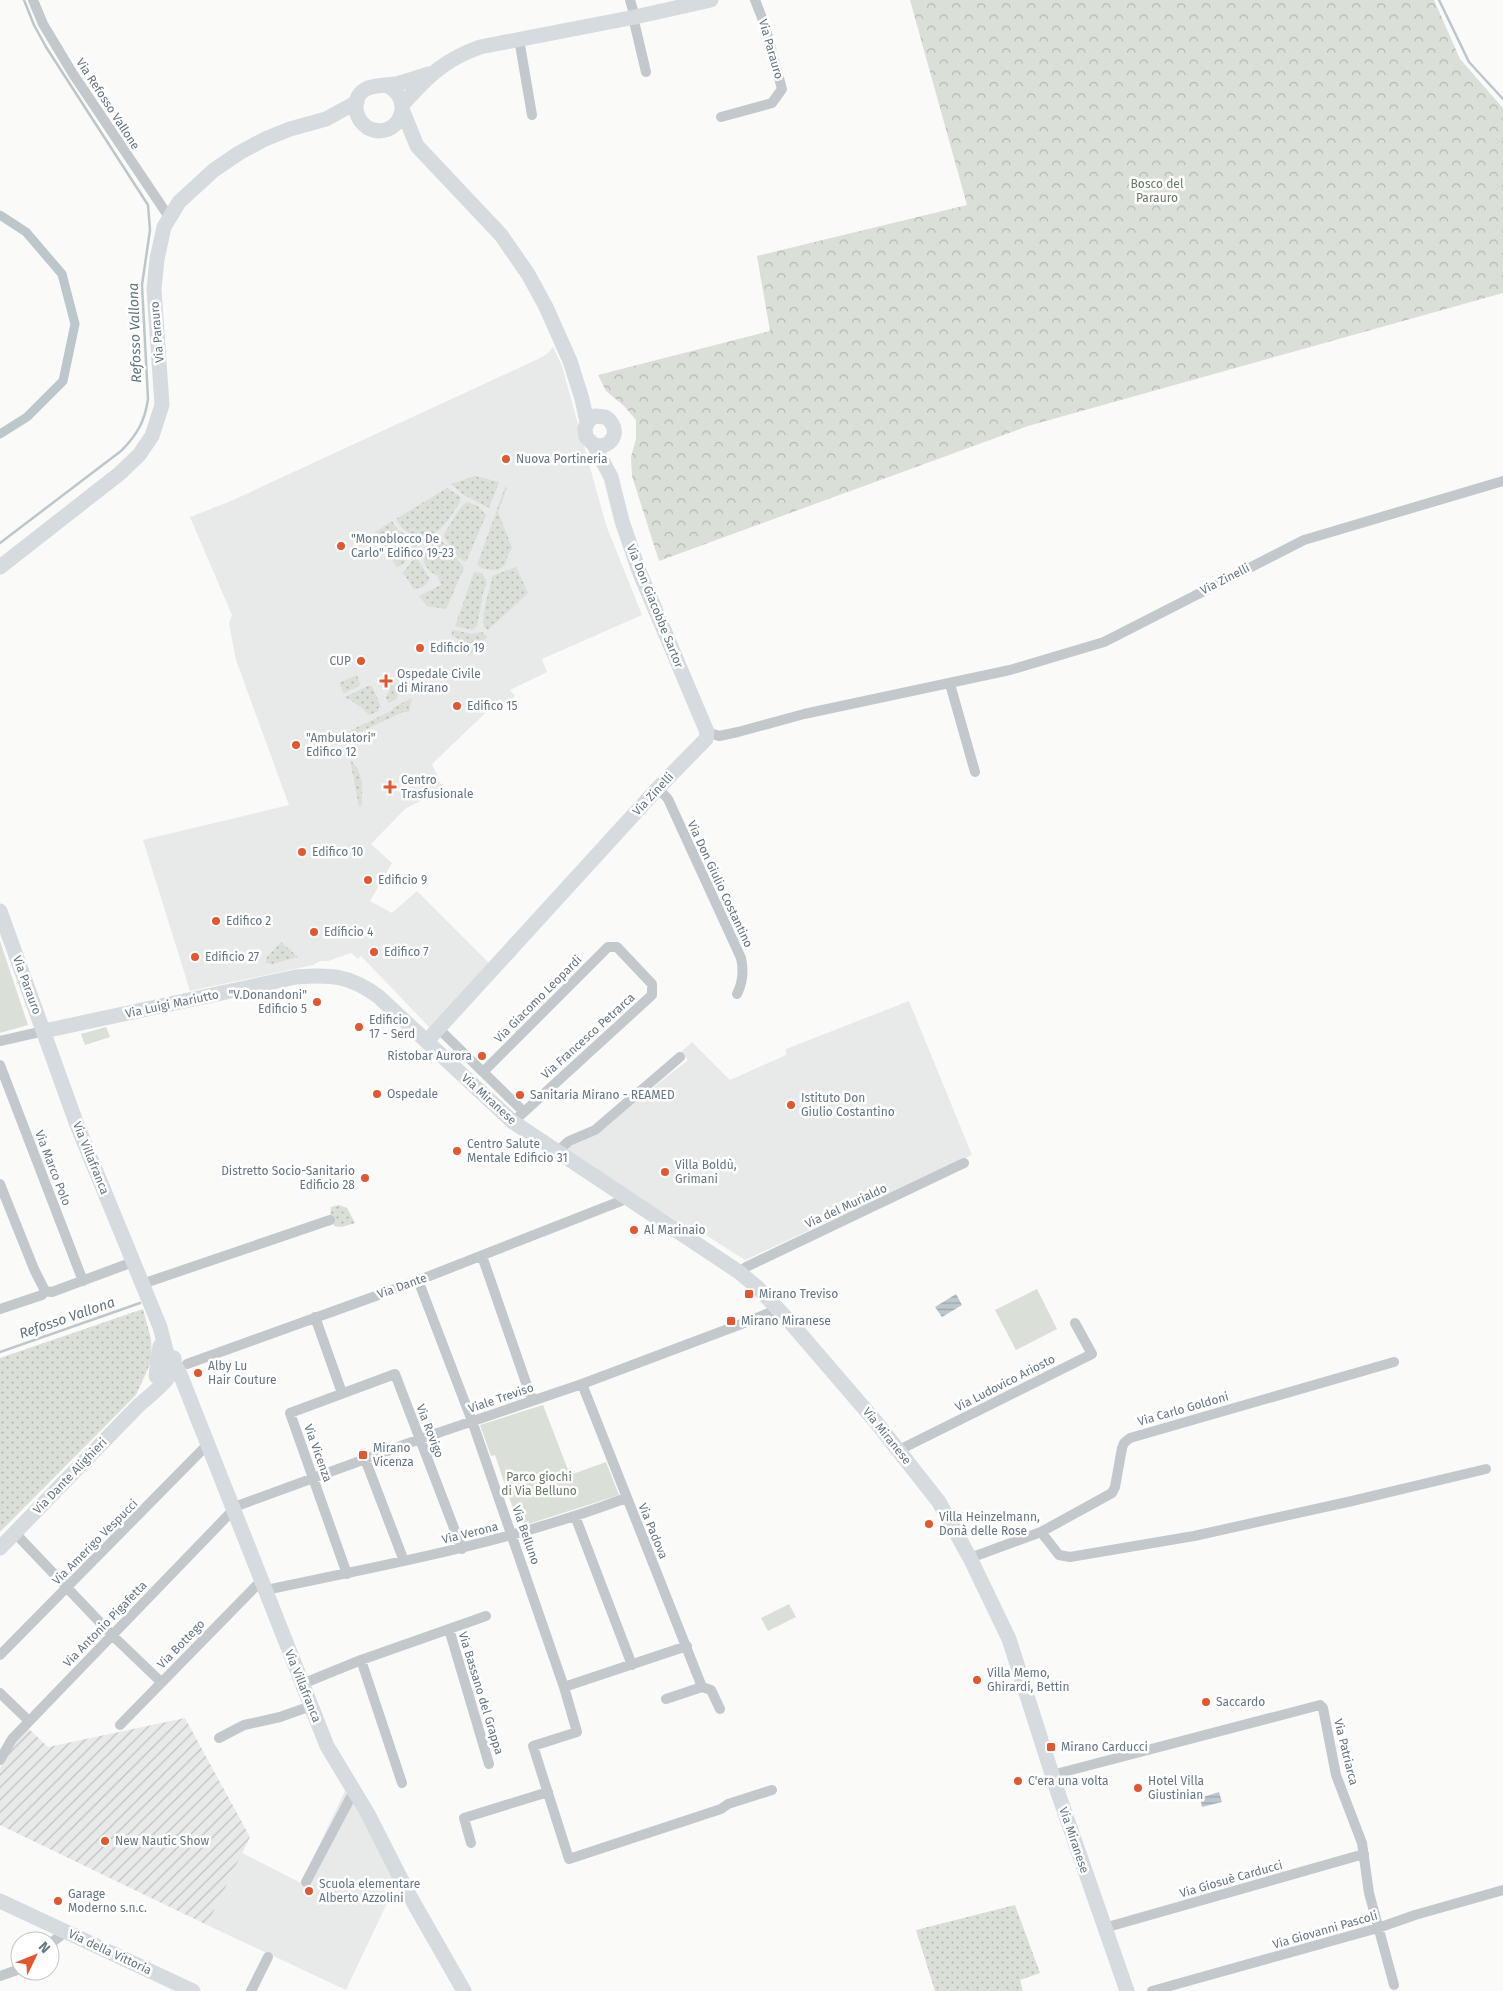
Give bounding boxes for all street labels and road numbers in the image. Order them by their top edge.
street label: Via Parauro [756,17,786,81]
street label: Via Refosso Vallone [73,56,143,152]
street label: Via Parauro [147,301,167,363]
street label: Via Don Giacobbe Sartor [624,542,686,670]
street label: Via Zinelli [1198,561,1252,597]
street label: Via Zinelli [630,770,676,818]
street label: Via Don Giulio Costantino [684,818,756,950]
street label: Via Giacomo Leopardi [491,952,585,1046]
street label: Via Parauro [10,954,44,1016]
street label: Via Luigi Mariutto [124,987,220,1021]
street label: Via Francesco Petrarca [538,990,638,1082]
street label: Via Miranese [459,1071,519,1127]
street label: Via Villafranca [70,1120,112,1196]
street label: Via Marco Polo [32,1128,74,1208]
street label: Via del Murialdo [803,1181,889,1231]
street label: Via Dante [375,1271,429,1301]
street label: Via Ludovico Ariosto [953,1352,1057,1414]
street label: Viale Treviso [466,1380,536,1416]
street label: Via Carlo Goldoni [1136,1389,1230,1429]
street label: Via Rovigo [413,1402,447,1460]
street label: Via Miranese [860,1405,914,1467]
street label: Via Vicenza [301,1422,335,1484]
street label: Via Dante Alighieri [30,1435,110,1517]
street label: Via Amerigo Vespucci [49,1496,141,1588]
street label: Via Padova [635,1501,671,1561]
street label: Via Belluno [509,1504,543,1566]
street label: Via Verona [440,1519,500,1547]
street label: Via Antonio Pigafetta [60,1578,150,1670]
street label: Via Bottego [154,1617,208,1671]
street label: Via Bassano del Grappa [456,1630,506,1756]
street label: Via Villafranca [282,1648,324,1724]
street label: Via Patriarca [1331,1717,1361,1787]
street label: Via Miranese [1056,1805,1092,1875]
street label: Via Giosuè Carducci [1178,1858,1284,1900]
street label: Via Giovanni Pascoli [1271,1908,1379,1952]
street label: Via della Vittoria [66,1927,154,1977]

